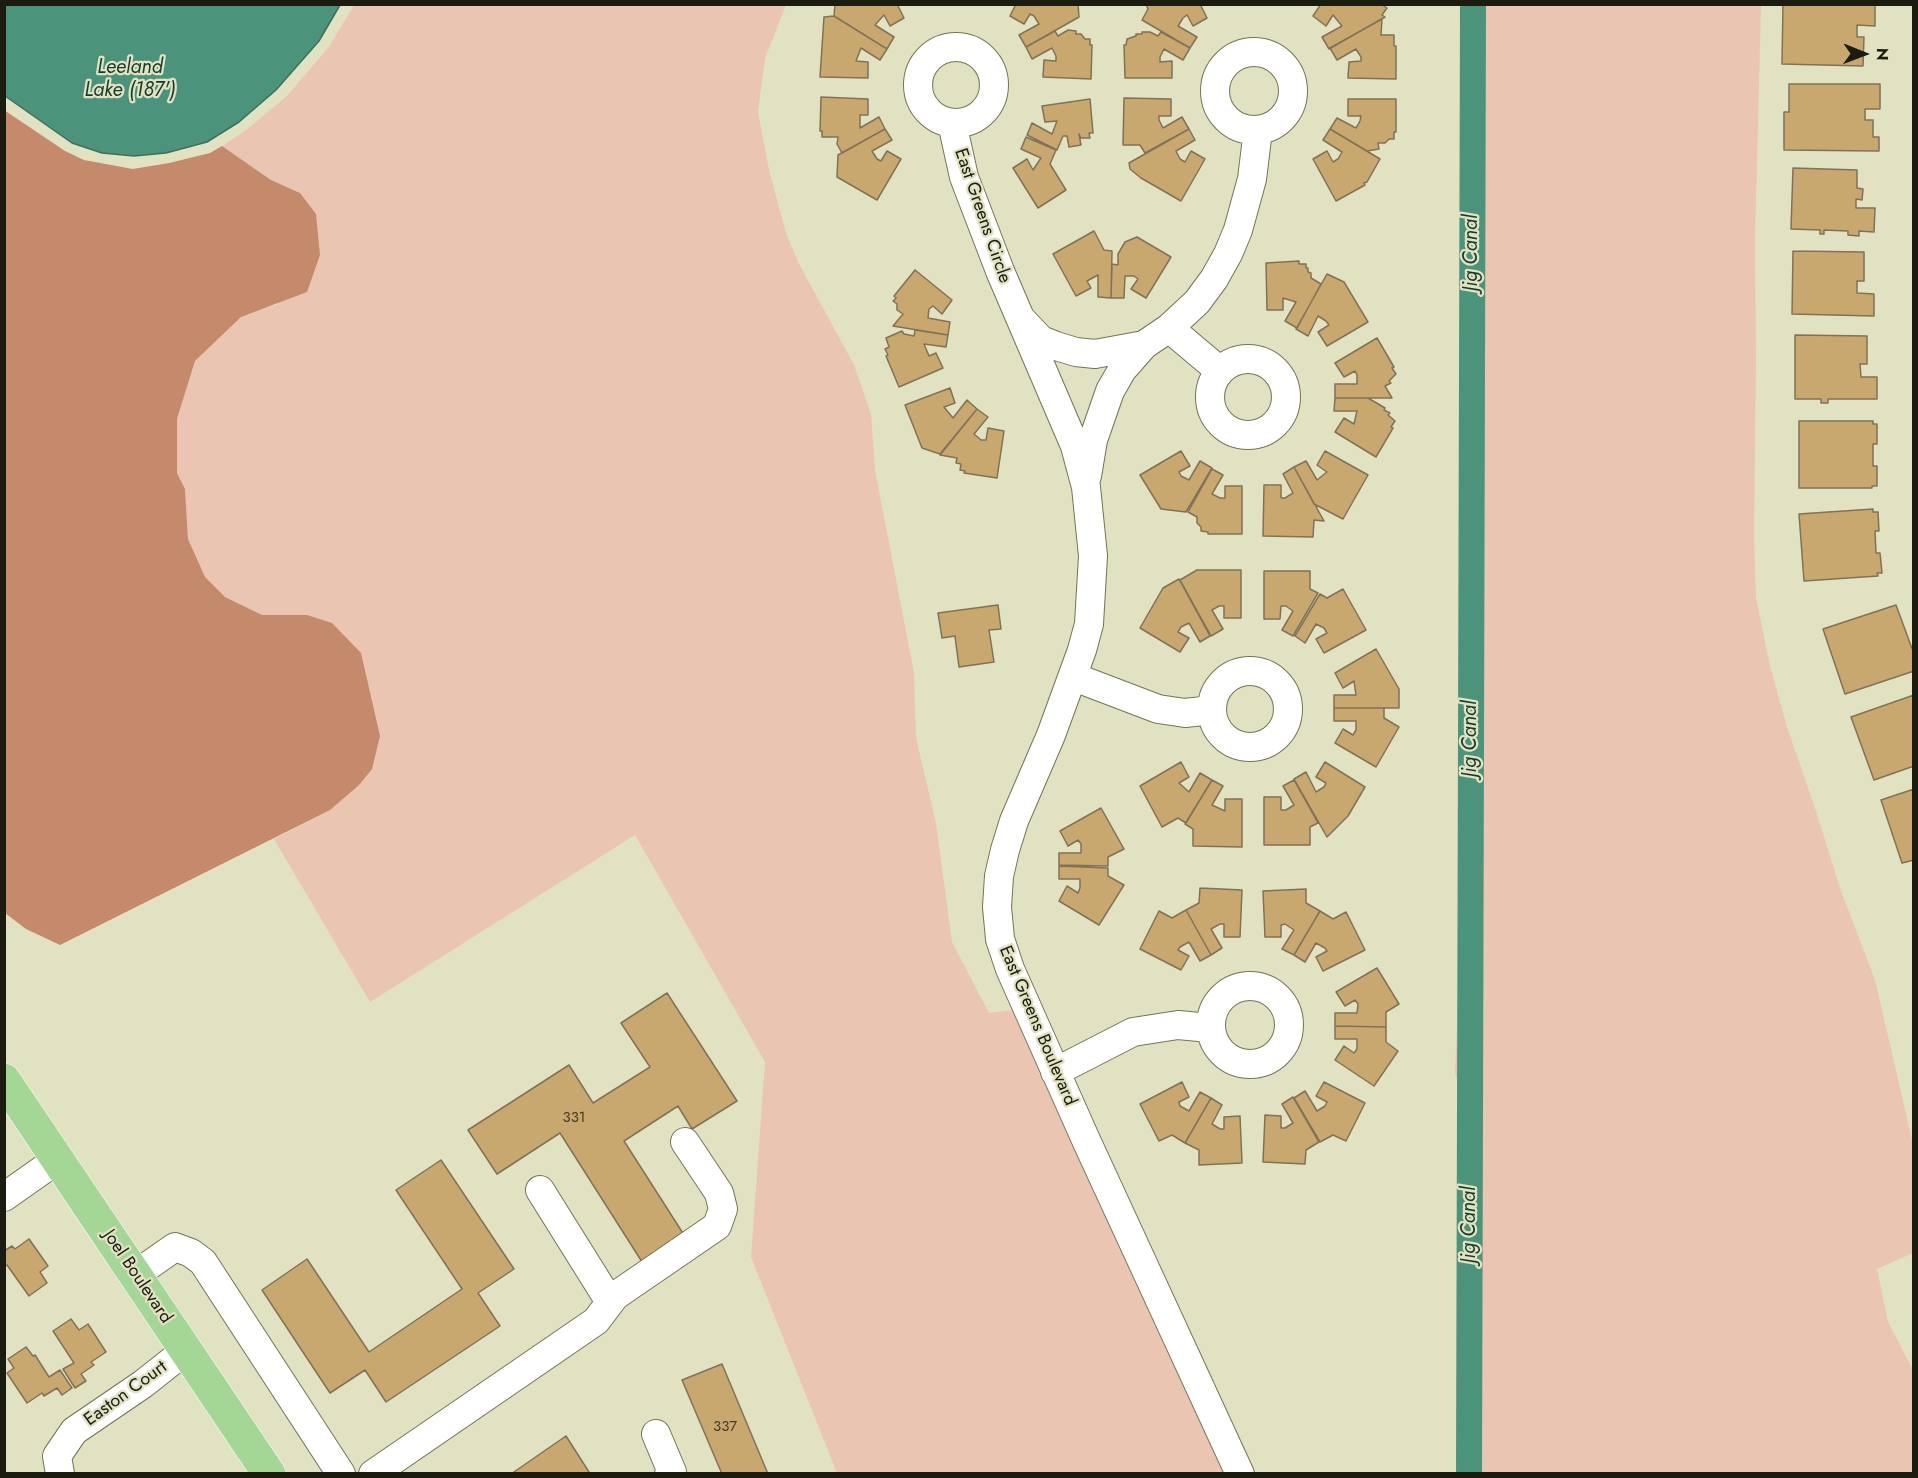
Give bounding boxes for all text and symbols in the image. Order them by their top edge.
north arrow [1834,24,1894,84]
text: N [1871,48,1894,61]
water label: Leeland Lake (187') [85,56,175,103]
street label: East Greens Circle [949,146,1015,286]
water label: Jig Canal [1460,215,1484,291]
water label: Jig Canal [1459,701,1483,777]
street label: East Greens Boulevard [994,943,1080,1109]
house number: 331 [562,1109,586,1127]
water label: Jig Canal [1458,1187,1482,1263]
street label: Joel Boulevard [98,1226,176,1328]
street label: Easton Court [80,1357,172,1431]
house number: 337 [713,1418,737,1436]

